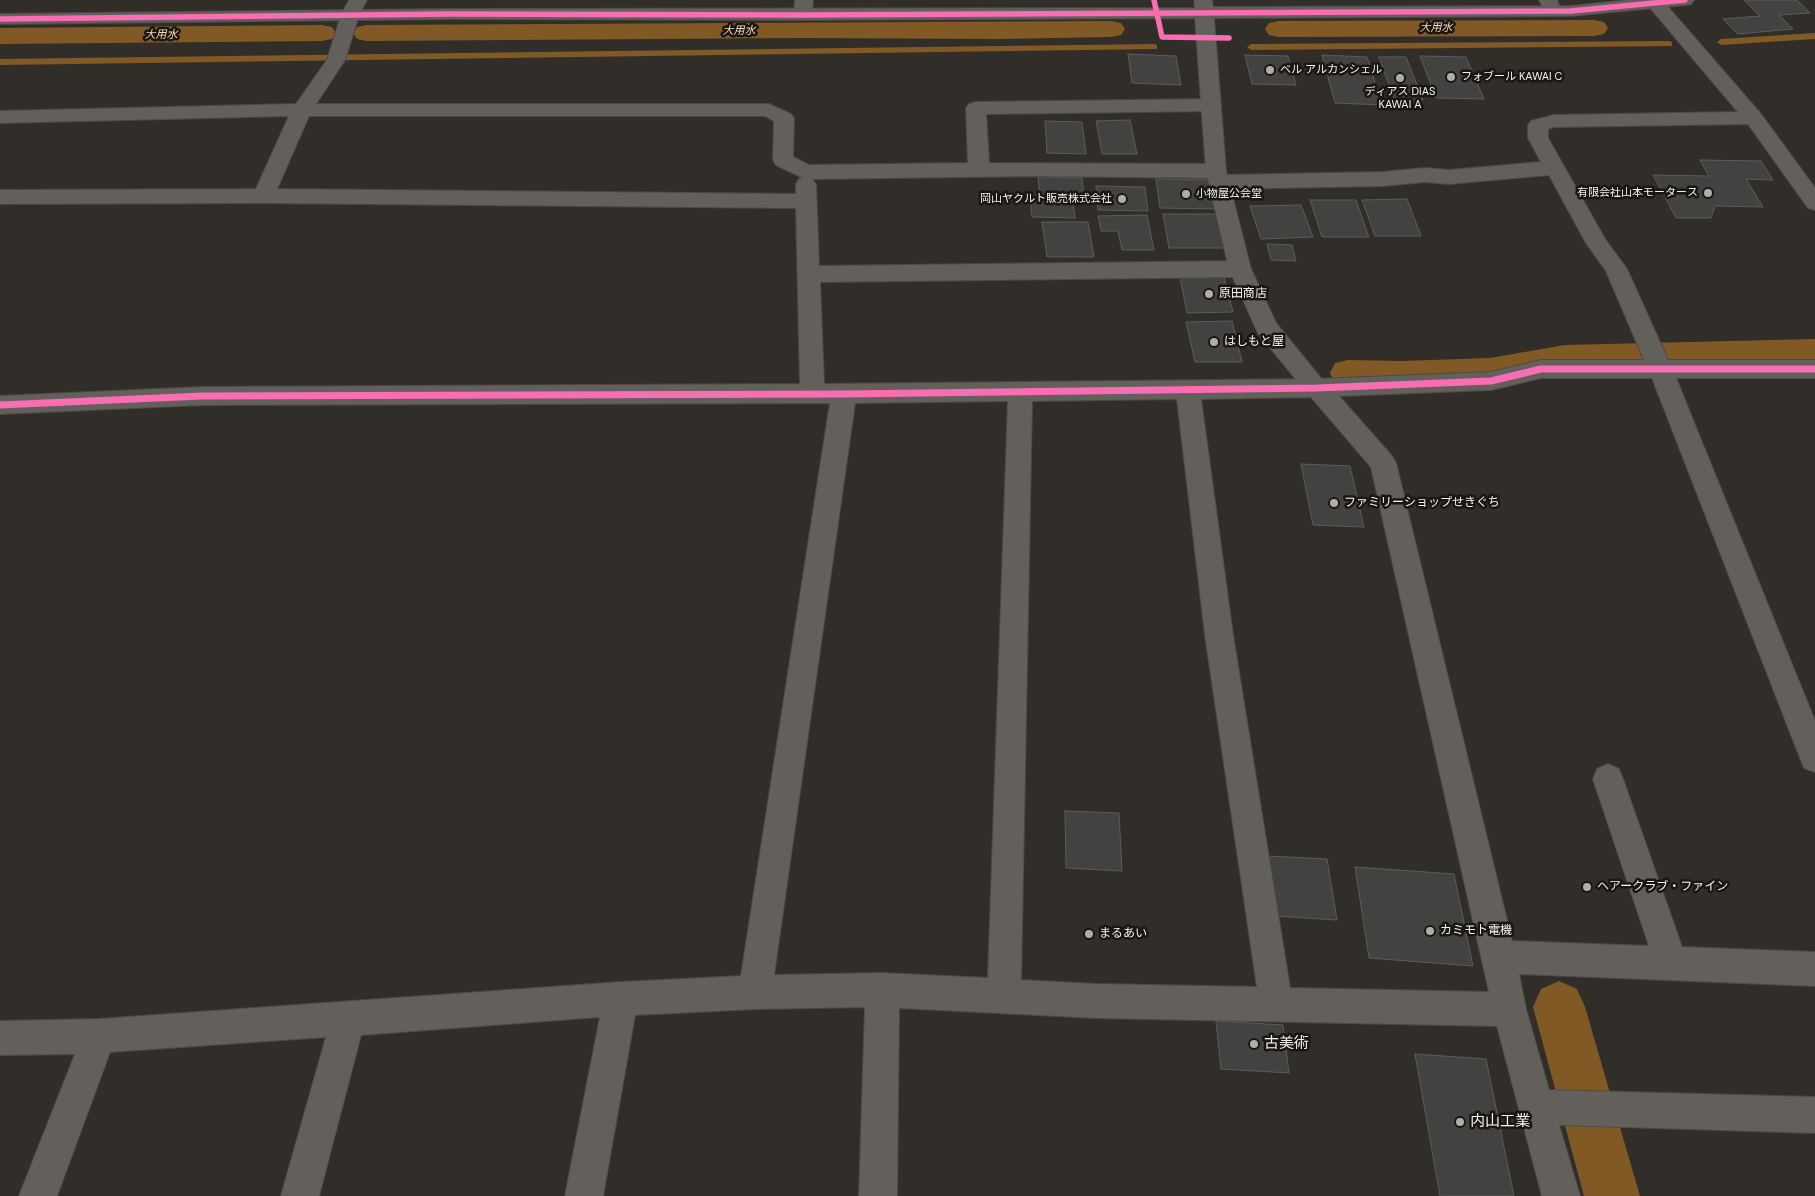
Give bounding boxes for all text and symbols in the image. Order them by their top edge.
water label: 大用水 [1420,21,1452,35]
water label: 大用水 [723,24,755,38]
water label: 大用水 [145,28,177,42]
place label: ベル アルカンシェル [1280,63,1382,77]
marker: ベル アルカンシェル [1264,64,1276,76]
place label: フォブール KAWAI C [1461,70,1562,84]
marker: フォブール KAWAI C [1445,71,1457,83]
marker: ディアス DIAS KAWAI A [1394,72,1406,84]
place label: ディアス DIAS KAWAI A [1365,85,1435,111]
place label: 有限会社山本モータース [1577,186,1698,200]
place label: 小物屋公会堂 [1196,187,1262,201]
marker: 有限会社山本モータース [1702,187,1714,199]
marker: 小物屋公会堂 [1180,188,1192,200]
place label: 岡山ヤクルト販売株式会社 [980,192,1112,206]
marker: 岡山ヤクルト販売株式会社 [1116,193,1128,205]
place label: 原田商店 [1219,287,1267,301]
marker: 原田商店 [1203,288,1215,300]
place label: はしもと屋 [1224,335,1284,349]
marker: はしもと屋 [1208,336,1220,348]
place label: ファミリーショップせきぐち [1344,496,1500,510]
marker: ファミリーショップせきぐち [1328,497,1340,509]
place label: ヘアークラブ・ファイン [1597,880,1728,894]
marker: ヘアークラブ・ファイン [1581,881,1593,893]
place label: カミモト電機 [1440,924,1512,938]
marker: カミモト電機 [1424,925,1436,937]
place label: まるあい [1099,927,1147,941]
marker: まるあい [1083,928,1095,940]
place label: 古美術 [1264,1035,1309,1053]
marker: 古美術 [1248,1038,1260,1050]
place label: 内山工業 [1470,1113,1530,1131]
marker: 内山工業 [1454,1116,1466,1128]

